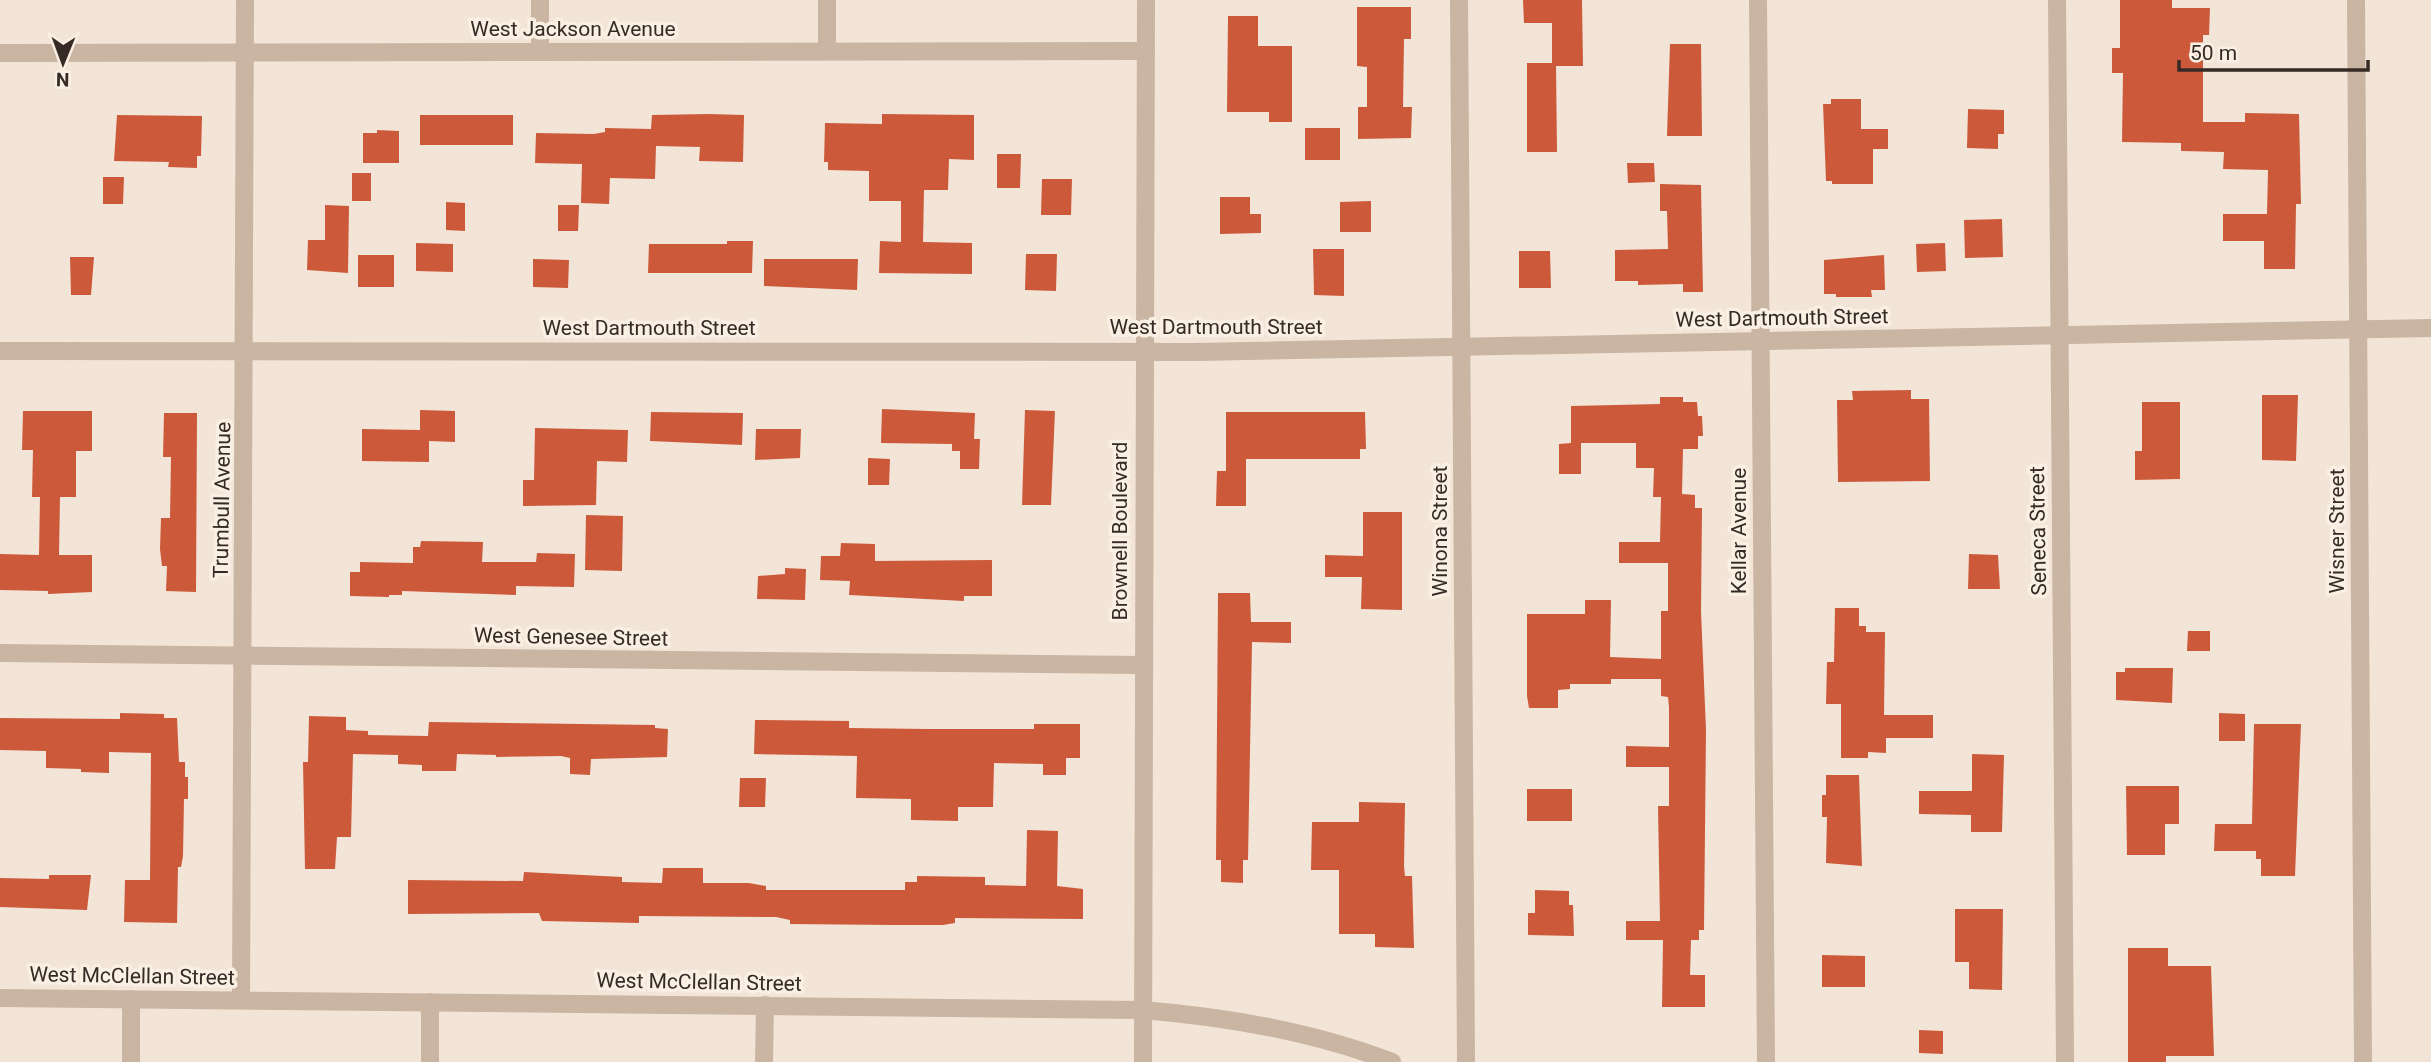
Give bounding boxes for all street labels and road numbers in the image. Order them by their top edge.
street label: West Jackson Avenue [470,17,676,41]
street label: West Dartmouth Street [1675,304,1889,332]
street label: West Dartmouth Street [1109,315,1323,339]
street label: West Dartmouth Street [542,316,756,340]
street label: Trumbull Avenue [209,422,235,578]
street label: Brownell Boulevard [1108,442,1132,620]
street label: Winona Street [1428,465,1452,596]
street label: Seneca Street [2025,466,2051,596]
street label: Kellar Avenue [1727,468,1751,594]
street label: Wisner Street [2325,468,2349,594]
street label: West Genesee Street [474,623,668,651]
street label: West McClellan Street [29,962,235,990]
street label: West McClellan Street [596,968,802,996]

